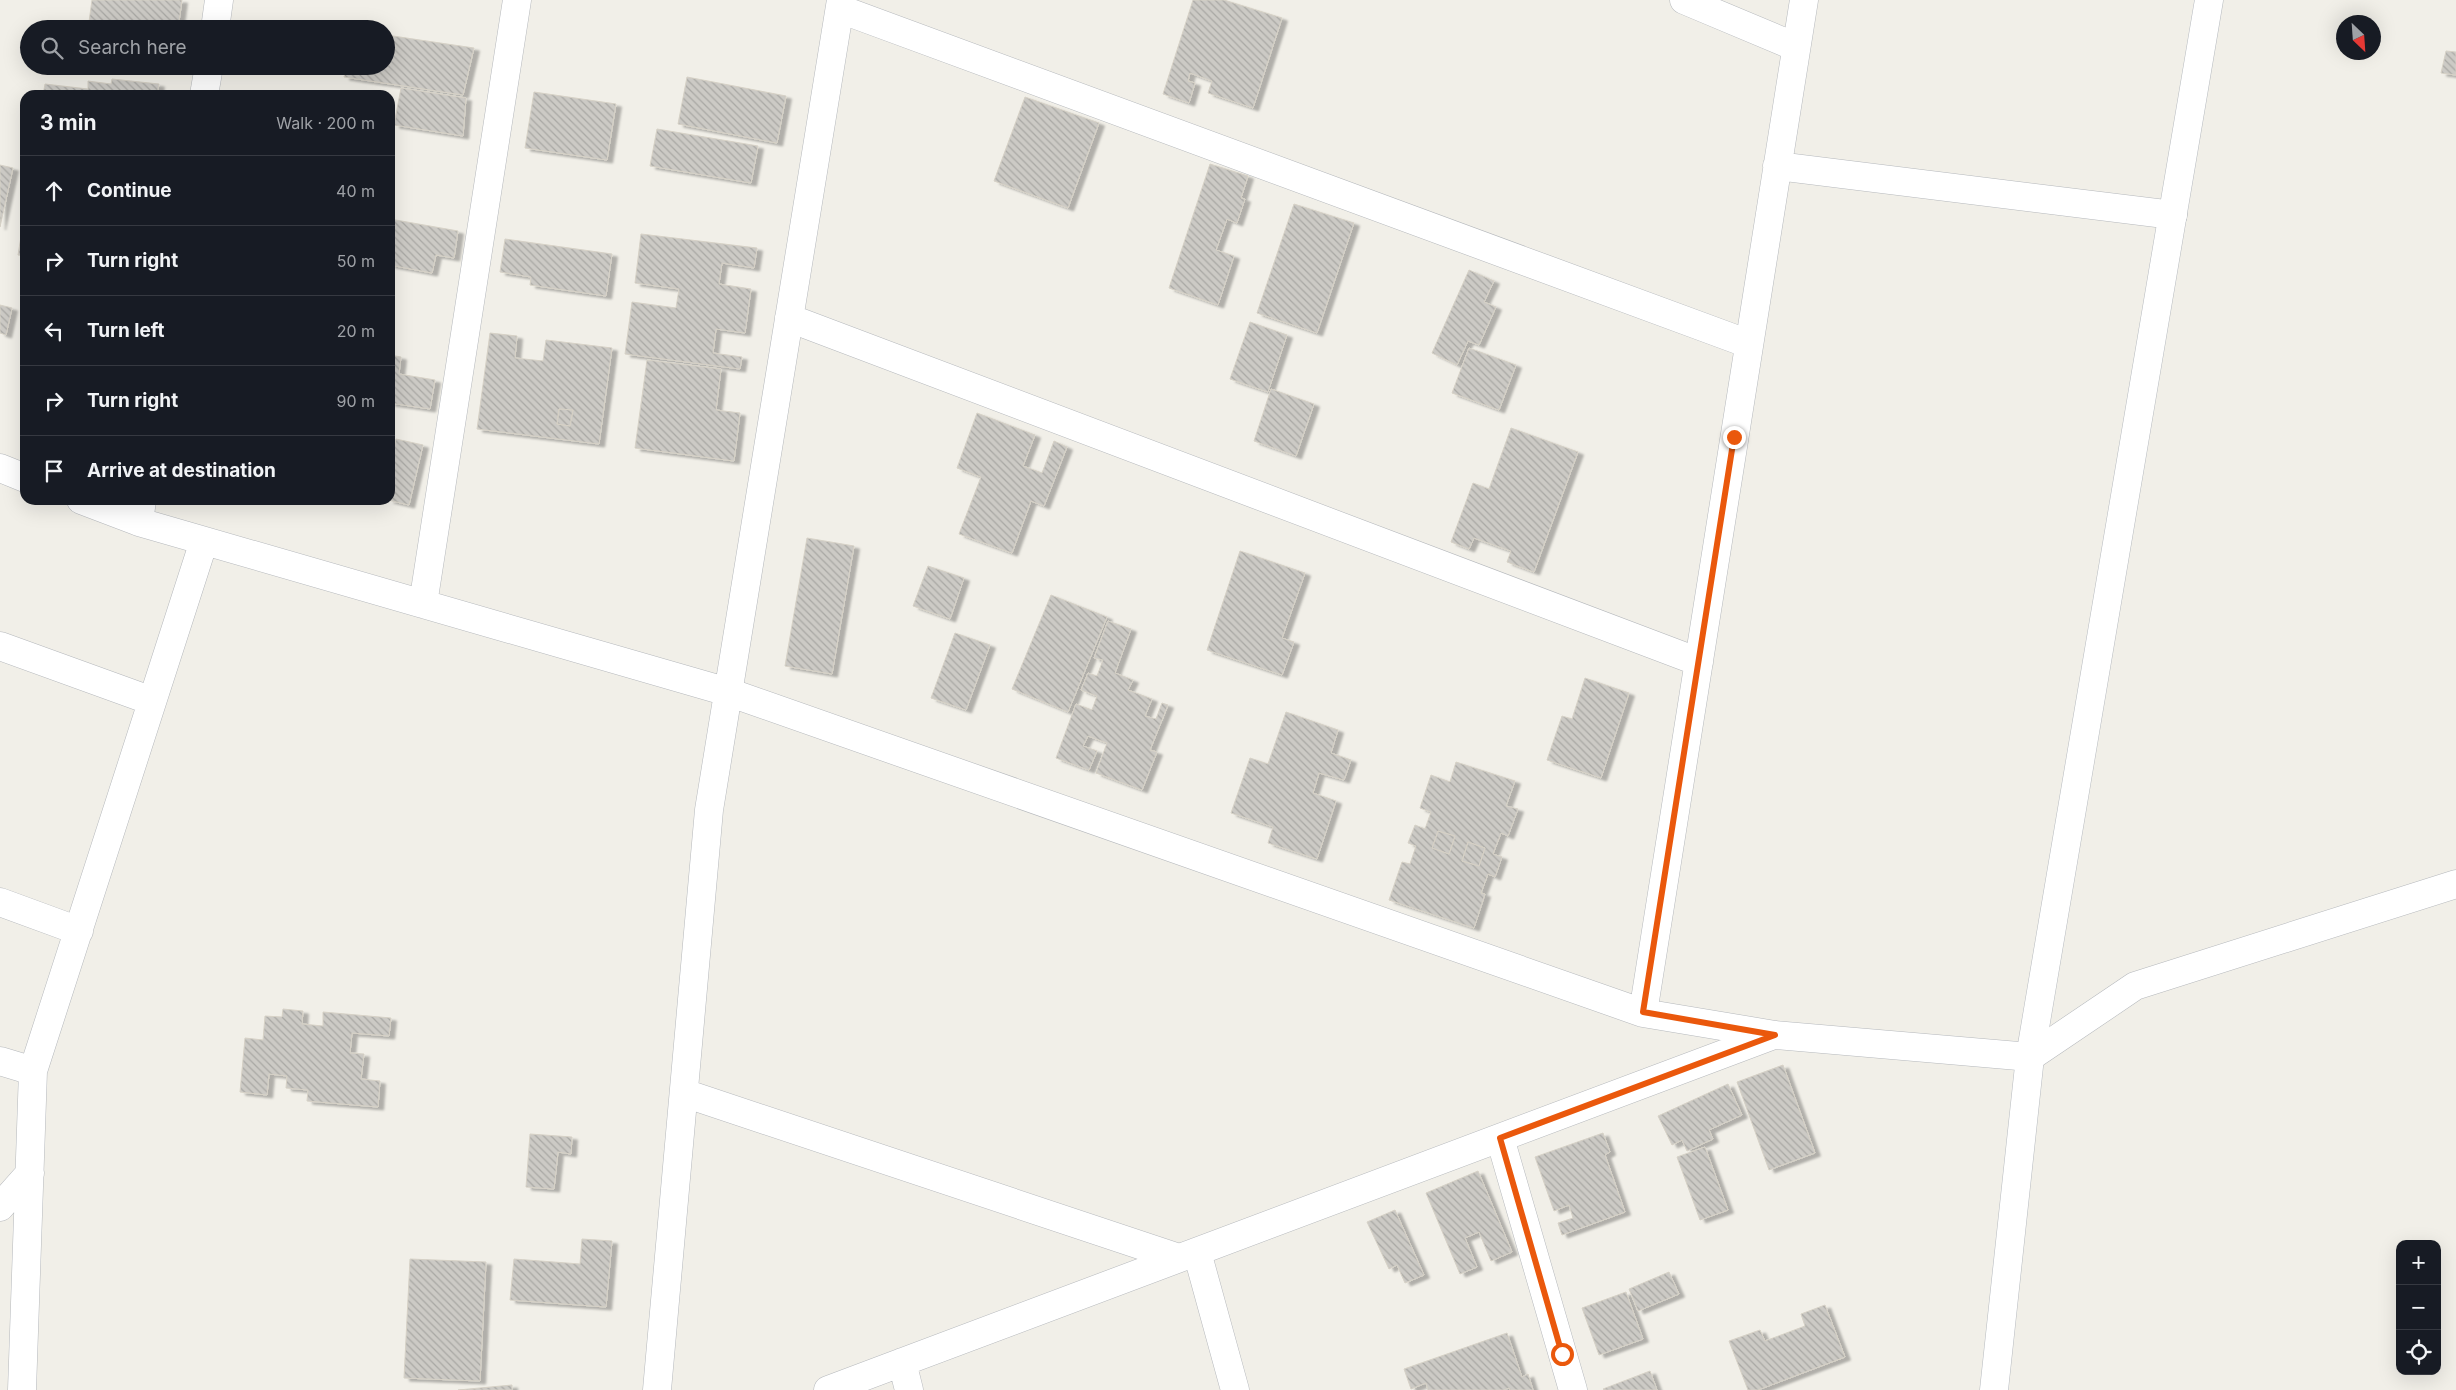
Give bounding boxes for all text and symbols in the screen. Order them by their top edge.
north arrow [2336,15,2381,60]
search box [20,20,395,75]
icon: search [38,34,66,62]
text: Search here [78,36,187,59]
text: 3 min [40,110,96,135]
text: Walk · 200 m [276,113,375,133]
icon: ahead [40,177,68,205]
text: Continue [87,179,172,202]
text: 40 m [336,181,375,201]
icon: right [40,247,68,275]
text: Turn right [87,249,178,272]
text: 50 m [337,251,375,271]
icon: left [40,317,68,345]
text: Turn left [87,319,165,342]
text: 20 m [337,321,375,341]
icon: right [40,387,68,415]
text: Turn right [87,389,178,412]
text: 90 m [336,391,375,411]
route end [1723,426,1746,449]
icon: arrive [40,457,68,485]
text: Arrive at destination [87,459,276,482]
map controls [2396,1240,2441,1375]
button: + [2396,1240,2441,1285]
button: − [2396,1285,2441,1330]
button: locate [2396,1330,2441,1375]
route start [1551,1343,1574,1366]

